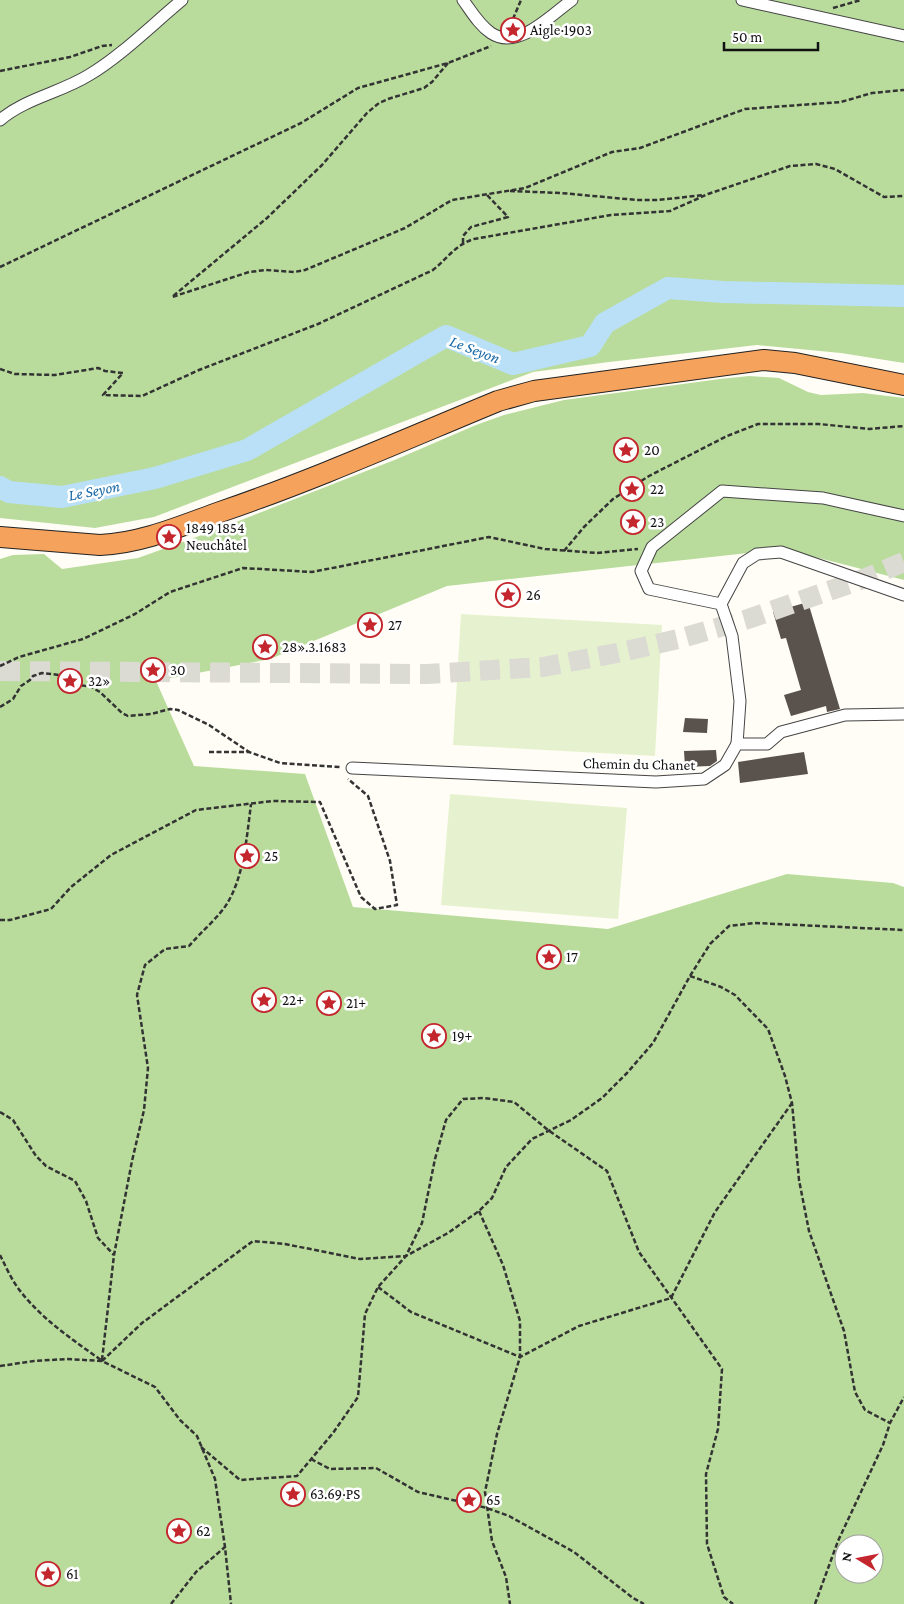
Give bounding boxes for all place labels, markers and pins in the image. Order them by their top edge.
place icon: Aigle·1903 [500,17,526,43]
place label: Aigle·1903 [530,22,592,39]
place icon: 20 [613,437,639,463]
place label: 20 [644,442,660,458]
place icon: 22 [619,476,645,502]
place label: 22 [650,481,664,497]
place icon: 23 [620,509,646,535]
place label: 23 [650,514,664,530]
place label: 1849 1854 Neuchâtel [186,520,247,553]
place icon: 1849 1854 Neuchâtel [156,524,182,550]
place icon: 26 [495,582,521,608]
place label: 26 [526,587,541,603]
place icon: 27 [357,612,383,638]
place label: 27 [388,617,402,633]
place icon: 28».3.1683 [252,634,278,660]
place label: 28».3.1683 [282,639,346,655]
place icon: 30 [140,657,166,683]
place label: 30 [170,662,186,678]
place icon: 32» [57,668,83,694]
place label: 32» [88,673,110,689]
place icon: 25 [234,843,260,869]
place label: 25 [264,848,278,864]
place icon: 17 [536,944,562,970]
place label: 17 [566,949,578,965]
place icon: 22+ [251,987,277,1013]
place icon: 21+ [316,990,342,1016]
place label: 22+ [282,992,304,1008]
place label: 21+ [346,995,366,1011]
place icon: 19+ [421,1023,447,1049]
place label: 19+ [452,1028,473,1044]
place icon: 63.69·PS [280,1481,306,1507]
place label: 63.69·PS [310,1486,360,1502]
place icon: 65 [456,1487,482,1513]
place label: 65 [486,1492,500,1508]
place icon: 62 [166,1518,192,1544]
place label: 62 [196,1523,210,1539]
place icon: 61 [35,1561,61,1587]
place label: 61 [66,1566,79,1582]

